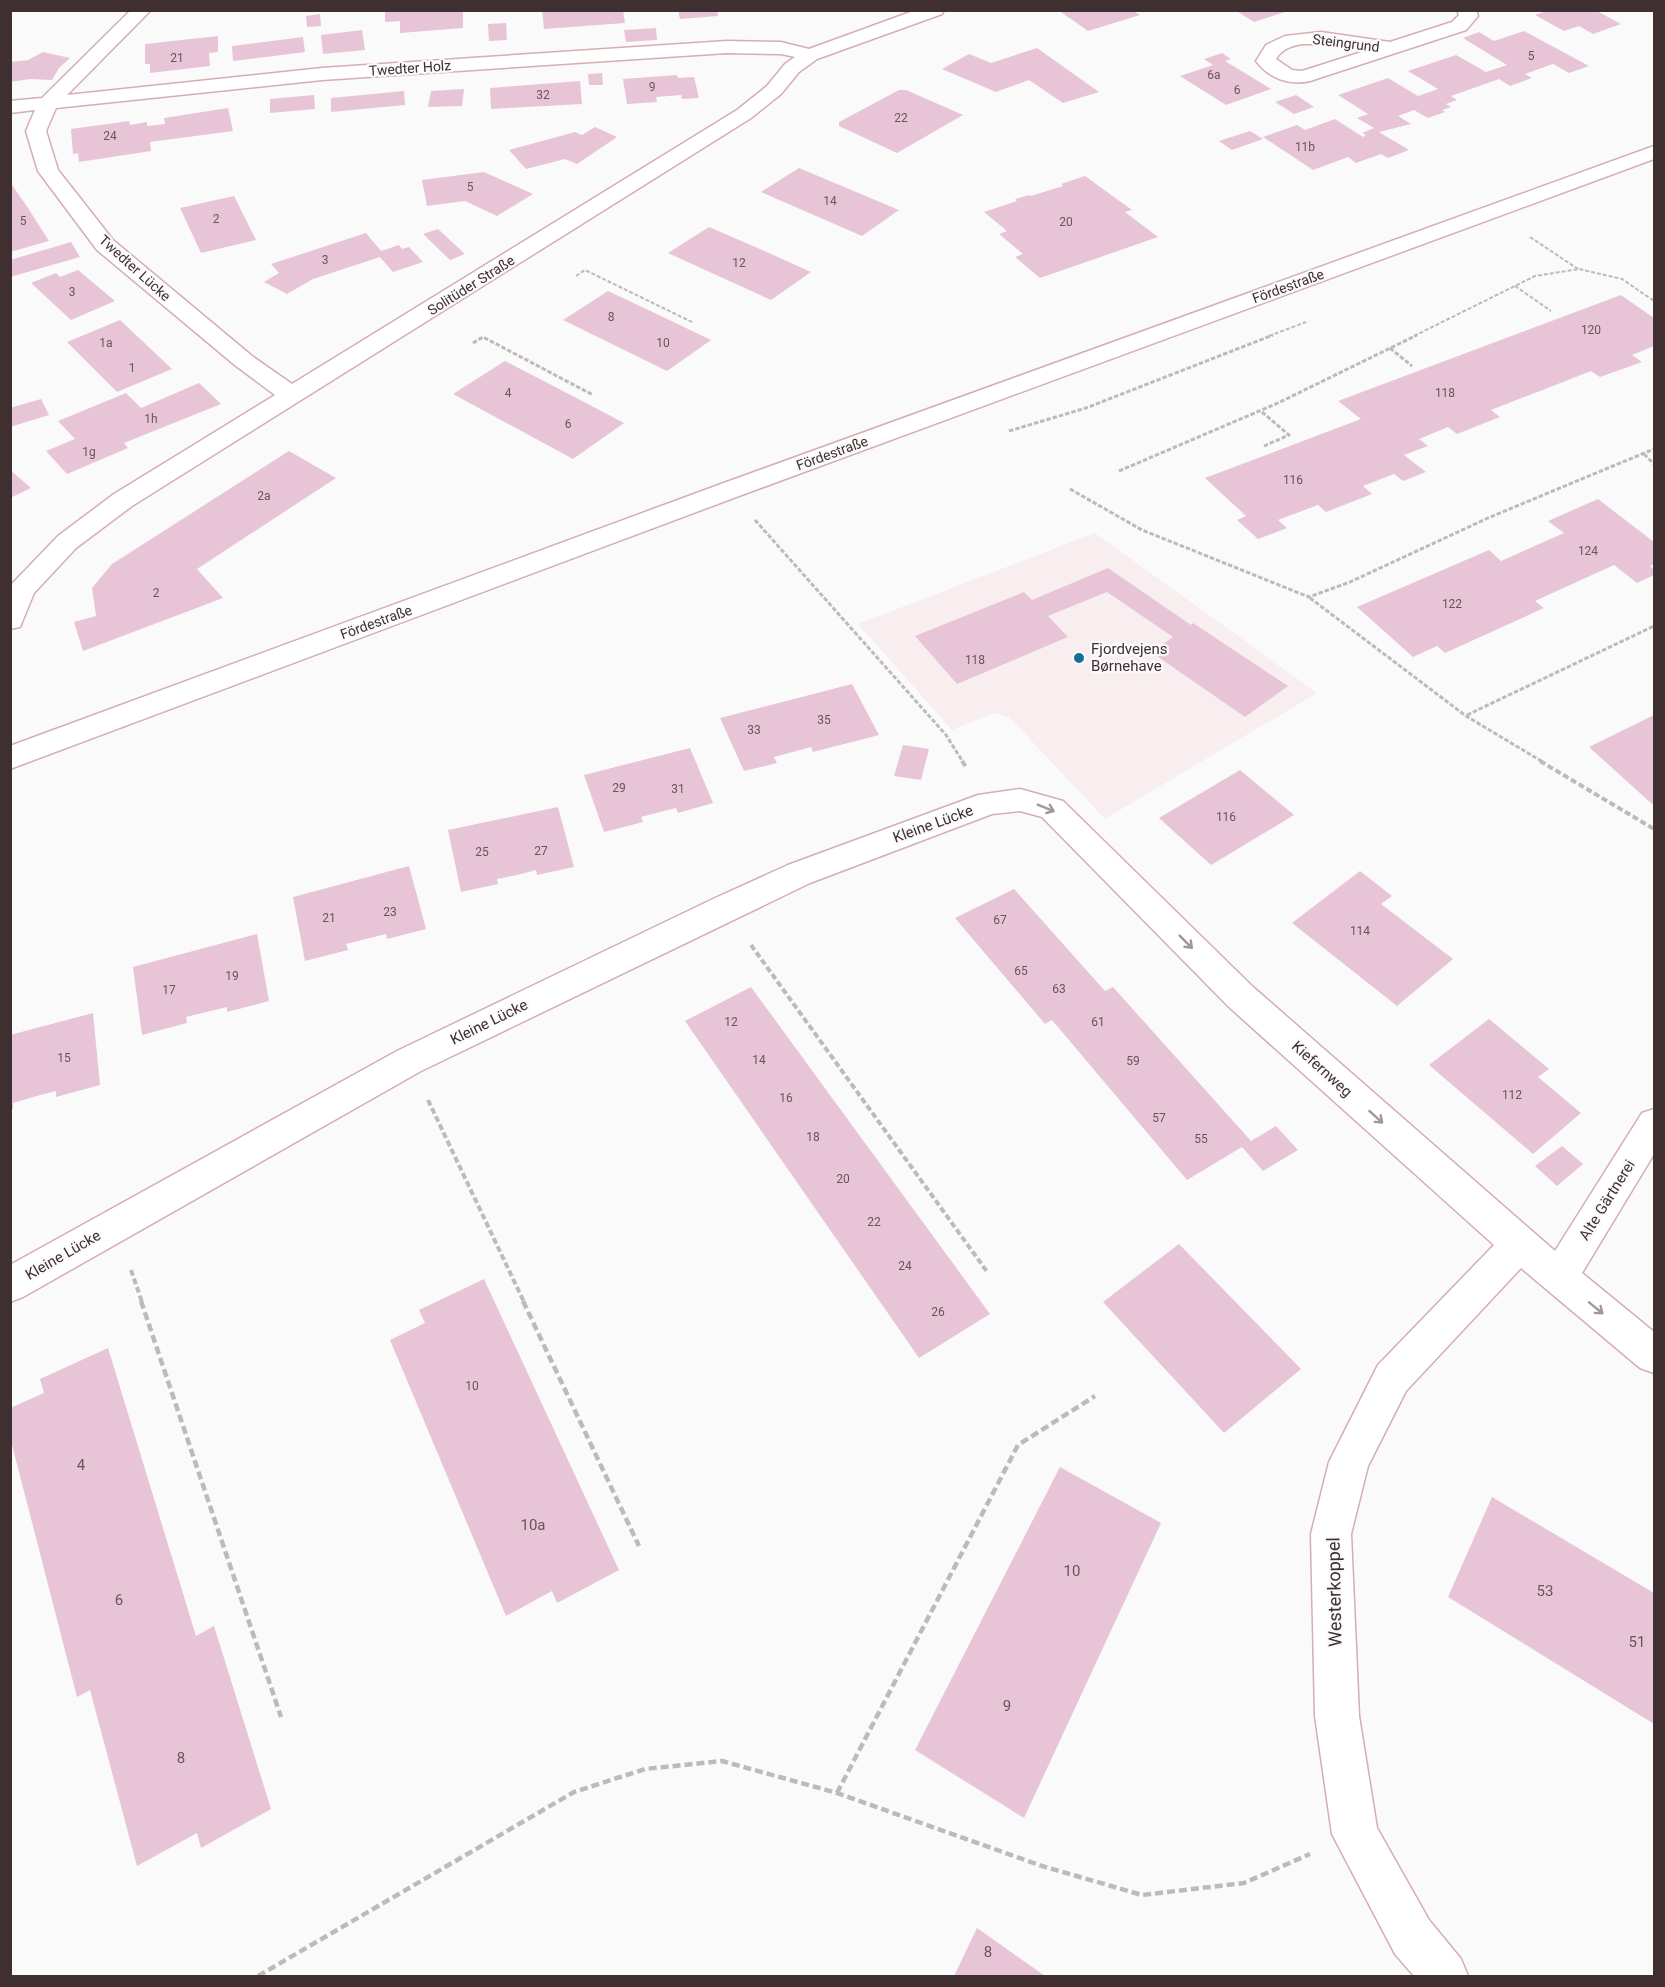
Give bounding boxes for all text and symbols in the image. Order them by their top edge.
street label: Steingrund [1312,31,1380,55]
house number: 5 [1528,49,1535,63]
house number: 21 [170,51,184,65]
street label: Twedter Holz [368,57,452,79]
house number: 6a [1207,68,1221,82]
house number: 9 [649,80,655,94]
house number: 6 [1234,83,1241,97]
house number: 32 [536,88,550,102]
house number: 22 [894,111,908,125]
house number: 24 [103,129,117,143]
house number: 11b [1295,140,1315,154]
house number: 5 [467,180,474,194]
house number: 14 [823,194,837,208]
house number: 2 [213,212,220,226]
house number: 5 [20,214,27,228]
house number: 20 [1059,215,1073,229]
street label: Twedter Lücke [96,232,174,304]
street label: Solitüder Straße [424,252,518,318]
house number: 3 [322,253,328,267]
house number: 12 [732,256,746,270]
street label: Fördestraße [1250,266,1326,306]
house number: 3 [69,285,75,299]
house number: 8 [608,310,615,324]
house number: 120 [1581,323,1601,337]
house number: 1a [99,336,113,350]
house number: 10 [656,336,670,350]
house number: 1 [129,361,135,375]
house number: 4 [505,386,512,400]
house number: 118 [1435,386,1455,400]
house number: 1h [144,412,158,426]
house number: 6 [565,417,572,431]
street label: Fördestraße [794,433,870,473]
house number: 1g [82,445,96,459]
house number: 116 [1283,473,1303,487]
house number: 2a [257,489,271,503]
house number: 124 [1578,544,1598,558]
house number: 2 [153,586,160,600]
house number: 122 [1442,597,1462,611]
street label: Fördestraße [338,602,414,642]
place label: Fjordvejens Børnehave [1091,640,1168,675]
marker: Fjordvejens Børnehave [1072,651,1086,665]
house number: 118 [965,653,985,667]
house number: 35 [817,713,831,727]
house number: 33 [747,723,761,737]
house number: 29 [612,781,626,795]
house number: 31 [671,782,685,796]
street label: Kleine Lücke [890,801,976,847]
one-way arrow [1036,803,1054,814]
house number: 116 [1216,810,1236,824]
house number: 27 [534,844,548,858]
house number: 25 [475,845,489,859]
house number: 23 [383,905,397,919]
house number: 21 [322,911,336,925]
house number: 67 [993,913,1007,927]
house number: 114 [1350,924,1370,938]
one-way arrow [1179,935,1193,950]
house number: 65 [1014,964,1028,978]
house number: 19 [225,969,239,983]
house number: 63 [1052,982,1066,996]
house number: 17 [162,983,176,997]
street label: Kleine Lücke [447,995,531,1048]
house number: 12 [724,1015,738,1029]
house number: 61 [1091,1015,1105,1029]
street label: Kiefernweg [1288,1037,1356,1101]
house number: 15 [57,1051,71,1065]
house number: 14 [752,1053,766,1067]
house number: 59 [1126,1054,1140,1068]
house number: 112 [1502,1088,1522,1102]
house number: 16 [779,1091,793,1105]
one-way arrow [1368,1110,1383,1124]
house number: 57 [1152,1111,1166,1125]
house number: 18 [806,1130,820,1144]
house number: 55 [1194,1132,1208,1146]
street label: Alte Gärtnerei [1575,1156,1639,1244]
house number: 20 [836,1172,850,1186]
house number: 22 [867,1215,881,1229]
street label: Kleine Lücke [22,1226,104,1284]
house number: 24 [898,1259,912,1273]
one-way arrow [1588,1301,1604,1314]
house number: 26 [931,1305,945,1319]
house number: 10 [465,1379,479,1393]
house number: 4 [77,1456,86,1474]
house number: 10a [520,1516,546,1534]
street label: Westerkoppel [1323,1537,1345,1647]
house number: 10 [1064,1562,1080,1580]
house number: 53 [1537,1582,1553,1600]
house number: 6 [115,1591,123,1609]
house number: 51 [1629,1633,1645,1651]
house number: 9 [1003,1697,1011,1715]
house number: 8 [177,1749,185,1767]
house number: 8 [984,1943,992,1961]

